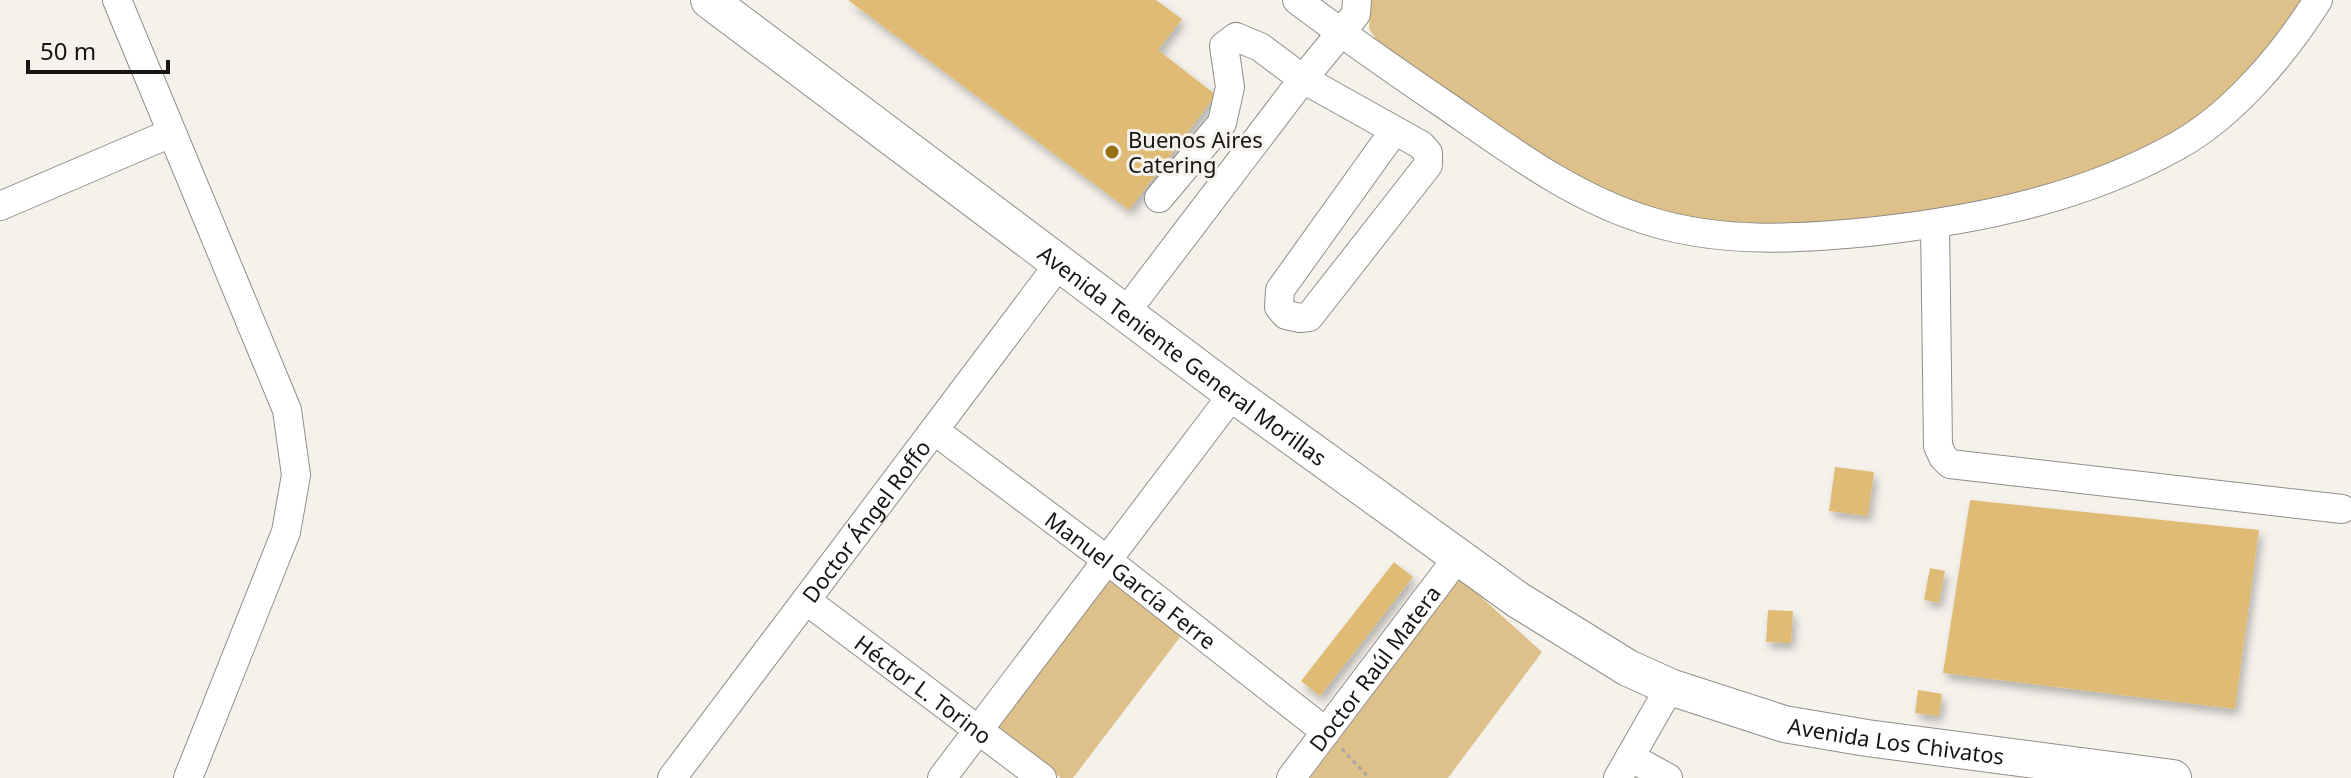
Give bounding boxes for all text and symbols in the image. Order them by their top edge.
scale bar [28,24,168,74]
text: 50 m [40,34,96,67]
place label: Buenos Aires Catering [1128,124,1263,179]
marker: Buenos Aires Catering [1103,143,1121,161]
street label: Avenida Teniente General Morillas [1032,238,1333,472]
street label: Doctor Ángel Roffo [795,433,937,608]
street label: Manuel García Ferre [1039,504,1223,655]
street label: Doctor Raúl Matera [1302,579,1447,757]
street label: Héctor L. Torino [849,627,998,750]
street label: Avenida Los Chivatos [1786,710,2006,771]

